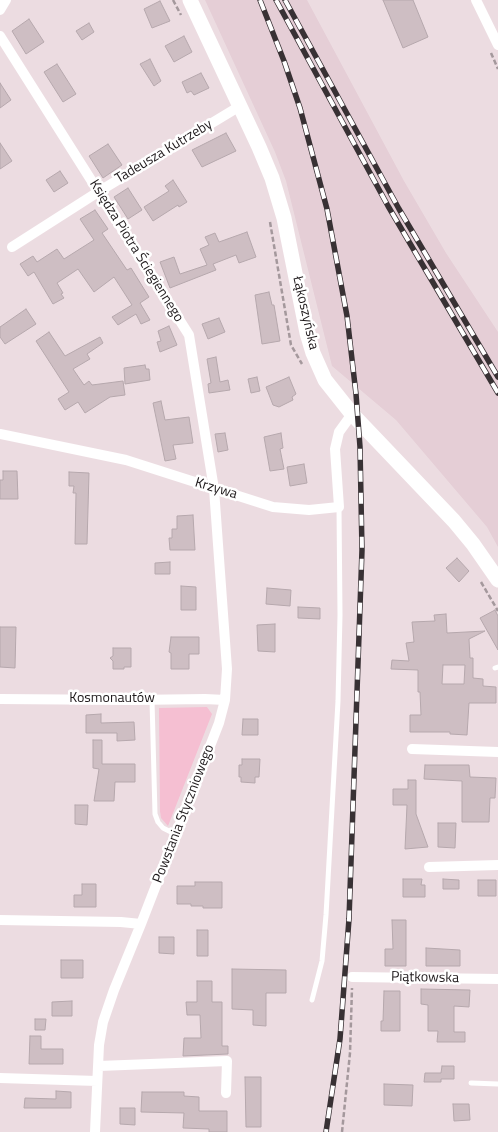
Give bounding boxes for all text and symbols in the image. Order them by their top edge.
street label: Tadeusza Kutrzeby [112,116,216,188]
street label: Księdza Piotra Ściegiennego [85,177,187,325]
street label: Łąkoszyńska [288,275,322,351]
street label: Krzywa [193,475,239,503]
street label: Kosmonautów [69,691,155,707]
street label: Powstania Styczniowego [150,742,218,886]
street label: Piątkowska [391,969,459,987]

